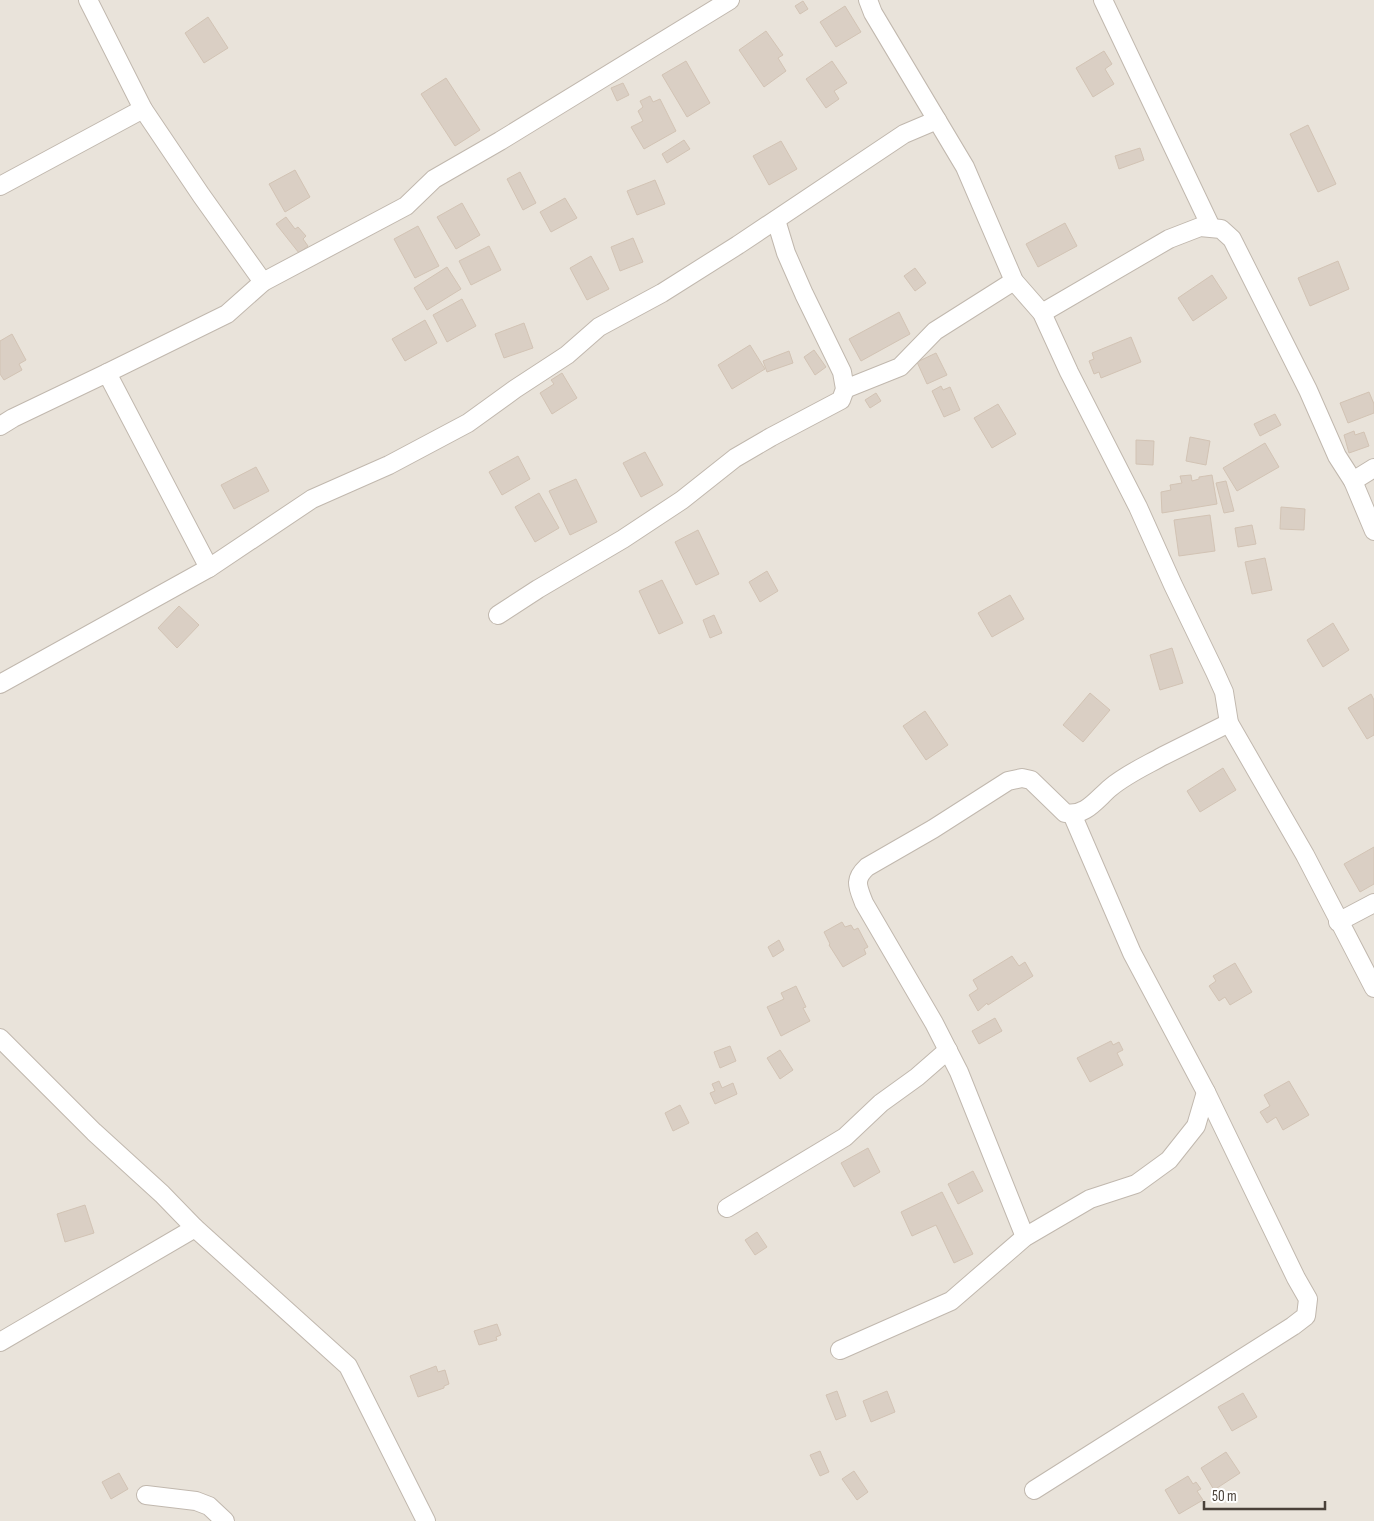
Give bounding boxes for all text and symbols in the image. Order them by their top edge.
scale bar [1204,1478,1325,1510]
text: 50 m [1212,1487,1237,1506]

